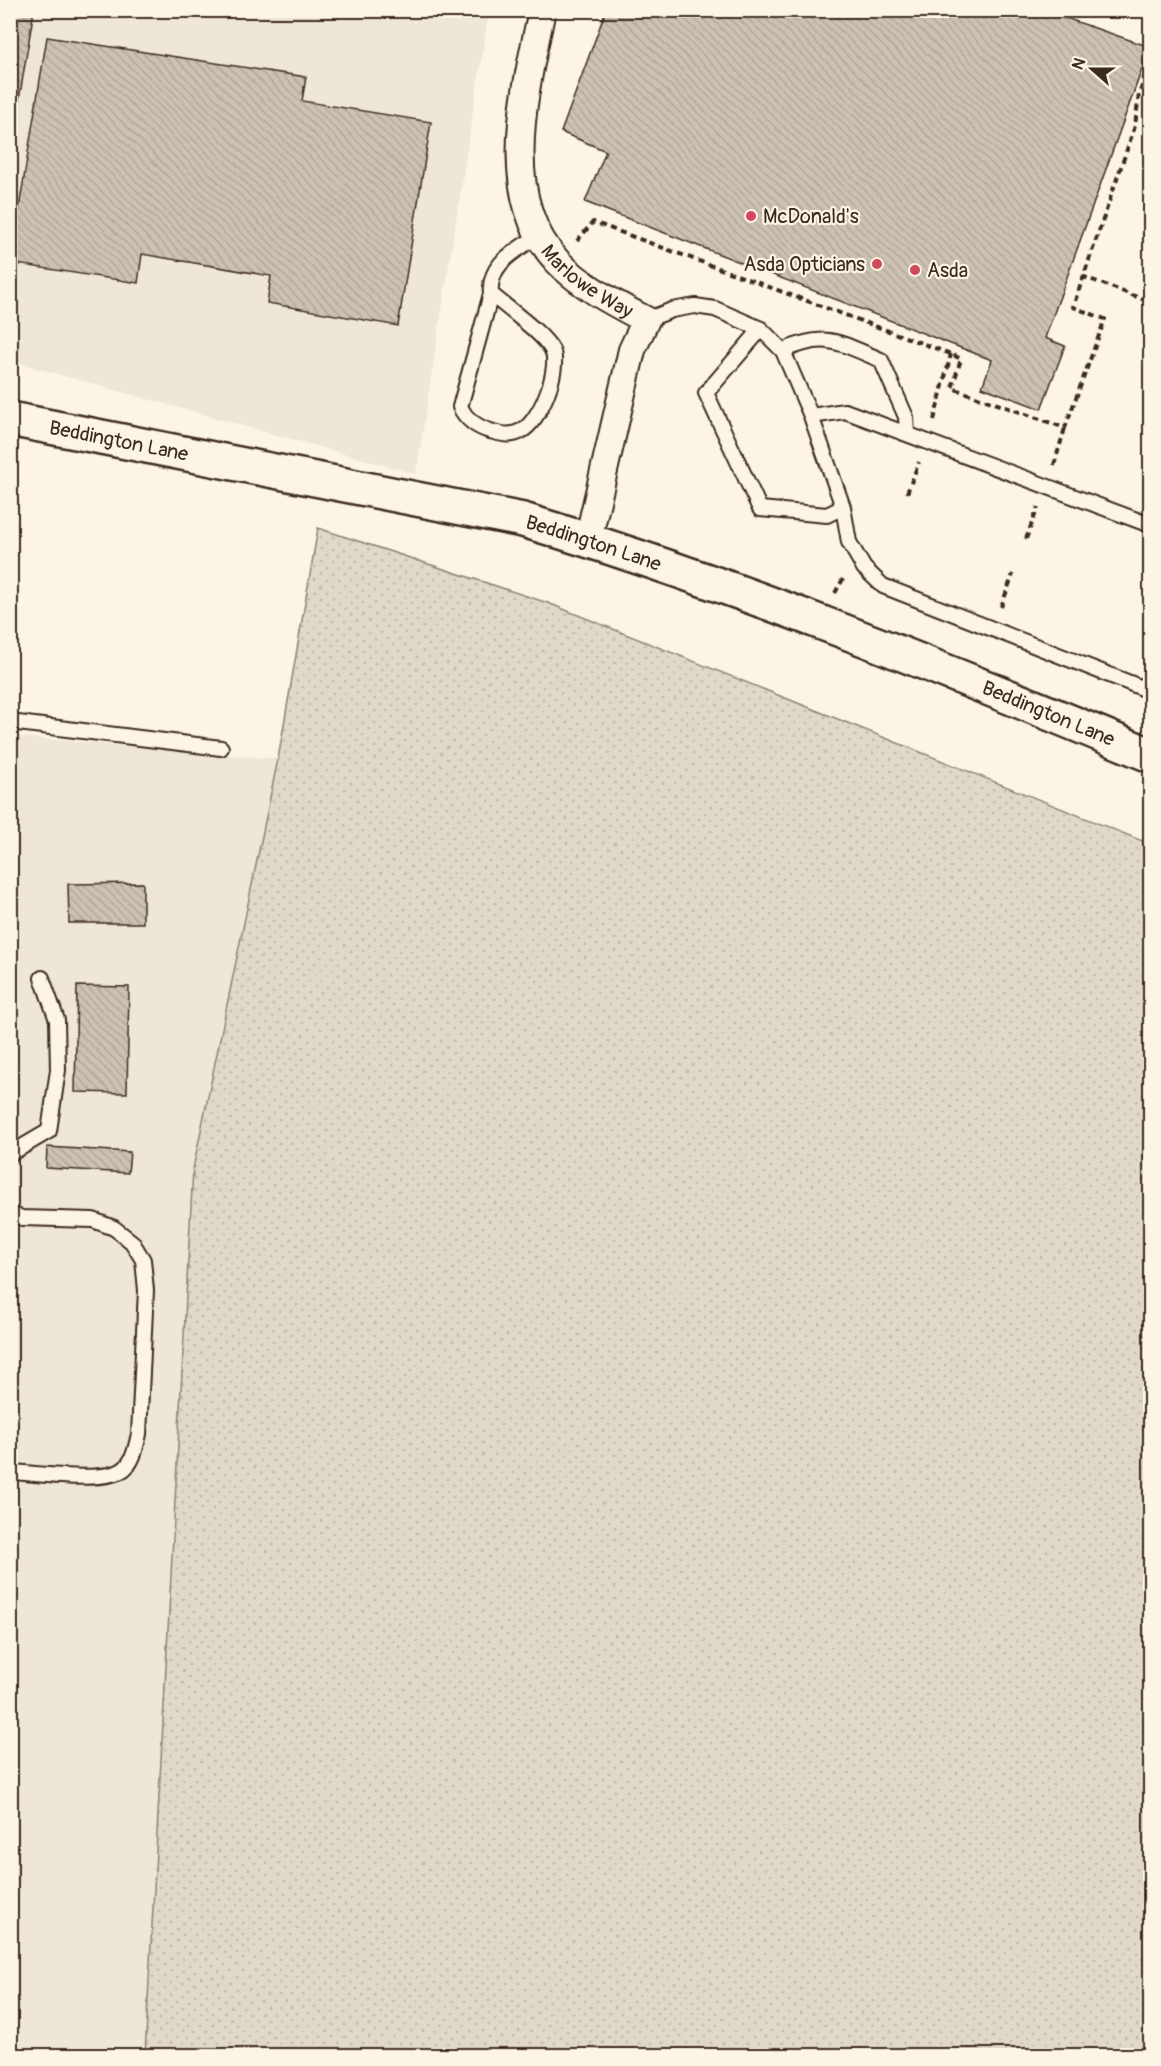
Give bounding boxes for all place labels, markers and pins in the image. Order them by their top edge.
place label: McDonald's [763,204,859,229]
marker: McDonald's [744,209,758,223]
place label: Asda Opticians [744,252,865,277]
marker: Asda Opticians [870,257,884,271]
place label: Asda [927,258,968,283]
marker: Asda [908,263,922,277]

